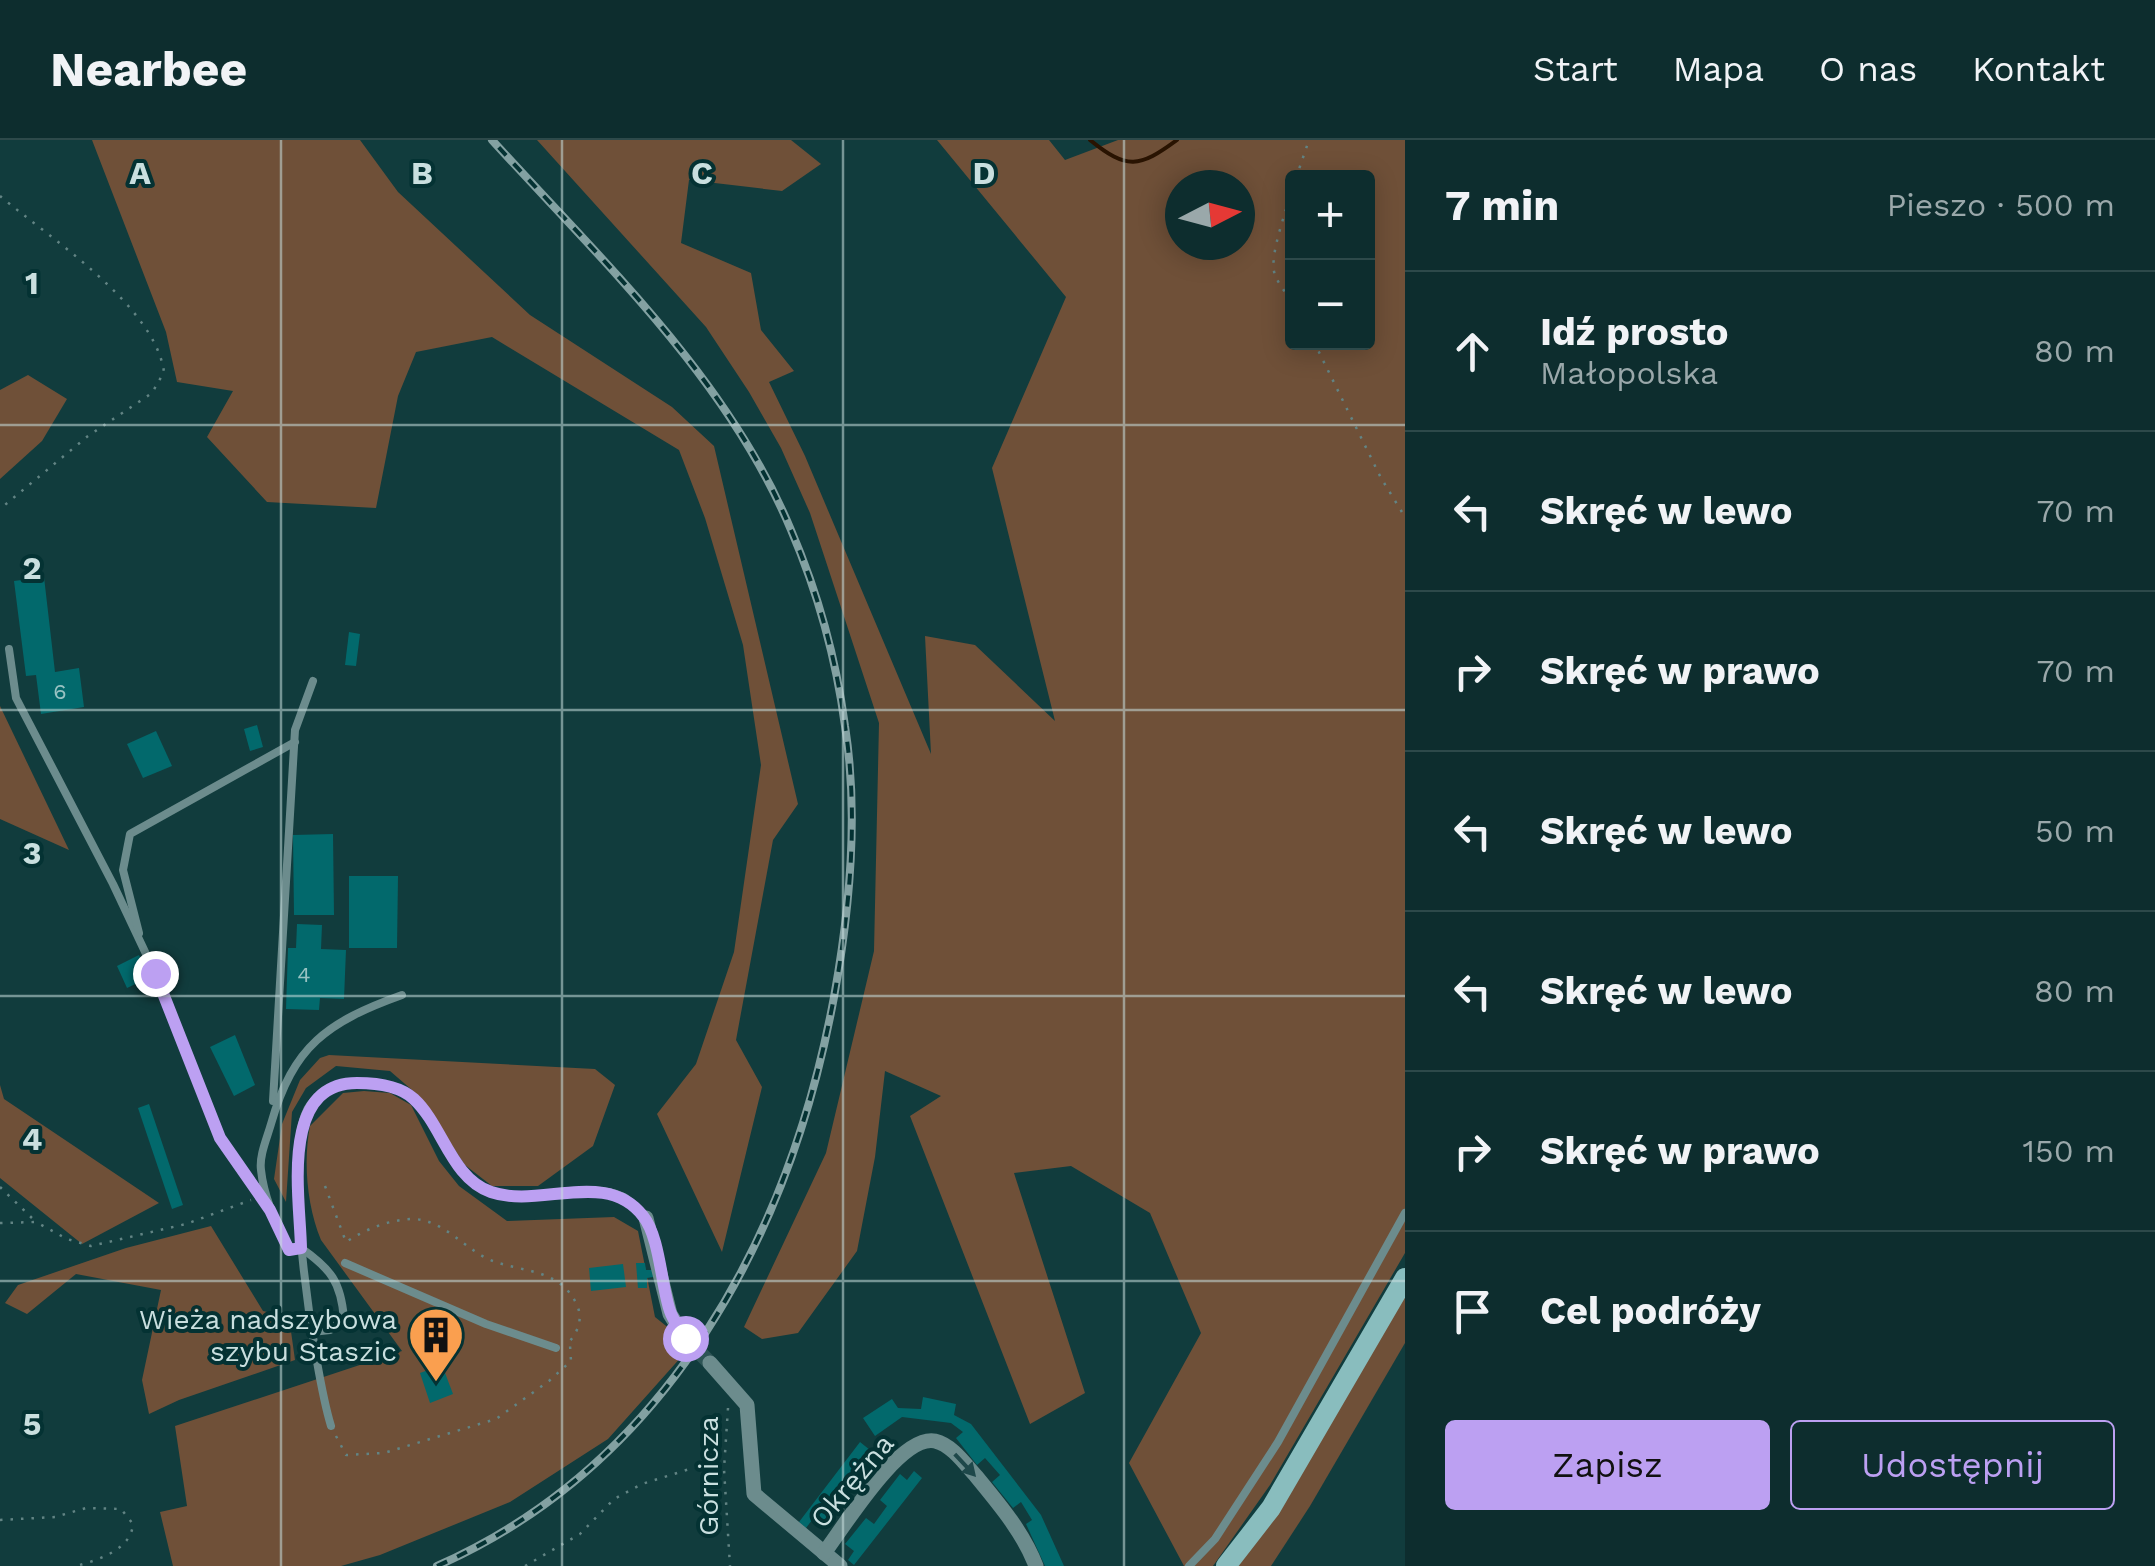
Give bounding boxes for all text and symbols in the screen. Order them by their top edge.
text: Nearbee [50,41,247,98]
text: Start [1533,48,1618,90]
text: Mapa [1673,48,1764,90]
text: O nas [1819,48,1917,90]
text: Kontakt [1972,48,2105,90]
text: A [129,154,151,192]
text: B [411,154,433,192]
text: C [691,154,713,192]
text: D [973,154,995,192]
north arrow [1165,170,1255,260]
map controls [1285,170,1375,350]
button: + [1285,170,1375,260]
text: 7 min [1445,181,1559,230]
text: Pieszo · 500 m [1887,186,2115,224]
button: − [1285,260,1375,350]
text: 1 [25,264,39,302]
text: Idź prosto [1540,310,1729,354]
icon: ahead [1445,324,1500,379]
text: 80 m [2034,332,2115,370]
text: Małopolska [1540,354,1718,392]
icon: left [1445,484,1500,539]
text: Skręć w lewo [1540,489,1793,533]
text: 70 m [2036,492,2115,530]
text: 2 [22,549,42,587]
icon: right [1445,644,1500,699]
text: Skręć w prawo [1540,649,1820,693]
text: 70 m [2036,652,2115,690]
house number: 6 [53,679,67,704]
icon: left [1445,804,1500,859]
text: Skręć w lewo [1540,809,1793,853]
text: 50 m [2035,812,2115,850]
text: 3 [23,834,41,872]
route end [133,951,179,997]
house number: 4 [297,962,311,987]
icon: left [1445,964,1500,1019]
text: Skręć w lewo [1540,969,1793,1013]
text: 80 m [2034,972,2115,1010]
text: 4 [22,1120,42,1158]
icon: right [1445,1124,1500,1179]
text: Skręć w prawo [1540,1129,1820,1173]
text: 150 m [2023,1132,2115,1170]
icon: arrive [1445,1284,1500,1339]
text: Cel podróży [1540,1289,1761,1333]
place label: Wieża nadszybowa szybu Staszic [139,1303,397,1368]
building icon: Wieża nadszybowa szybu Staszic [406,1305,466,1384]
route start [663,1316,709,1362]
text: 5 [23,1405,41,1443]
street label: Górnicza [692,1416,725,1536]
button: Zapisz [1445,1420,1770,1510]
button: Udostępnij [1790,1420,2115,1510]
street label: Okrężna [803,1427,901,1534]
one-way arrow [953,1452,976,1476]

